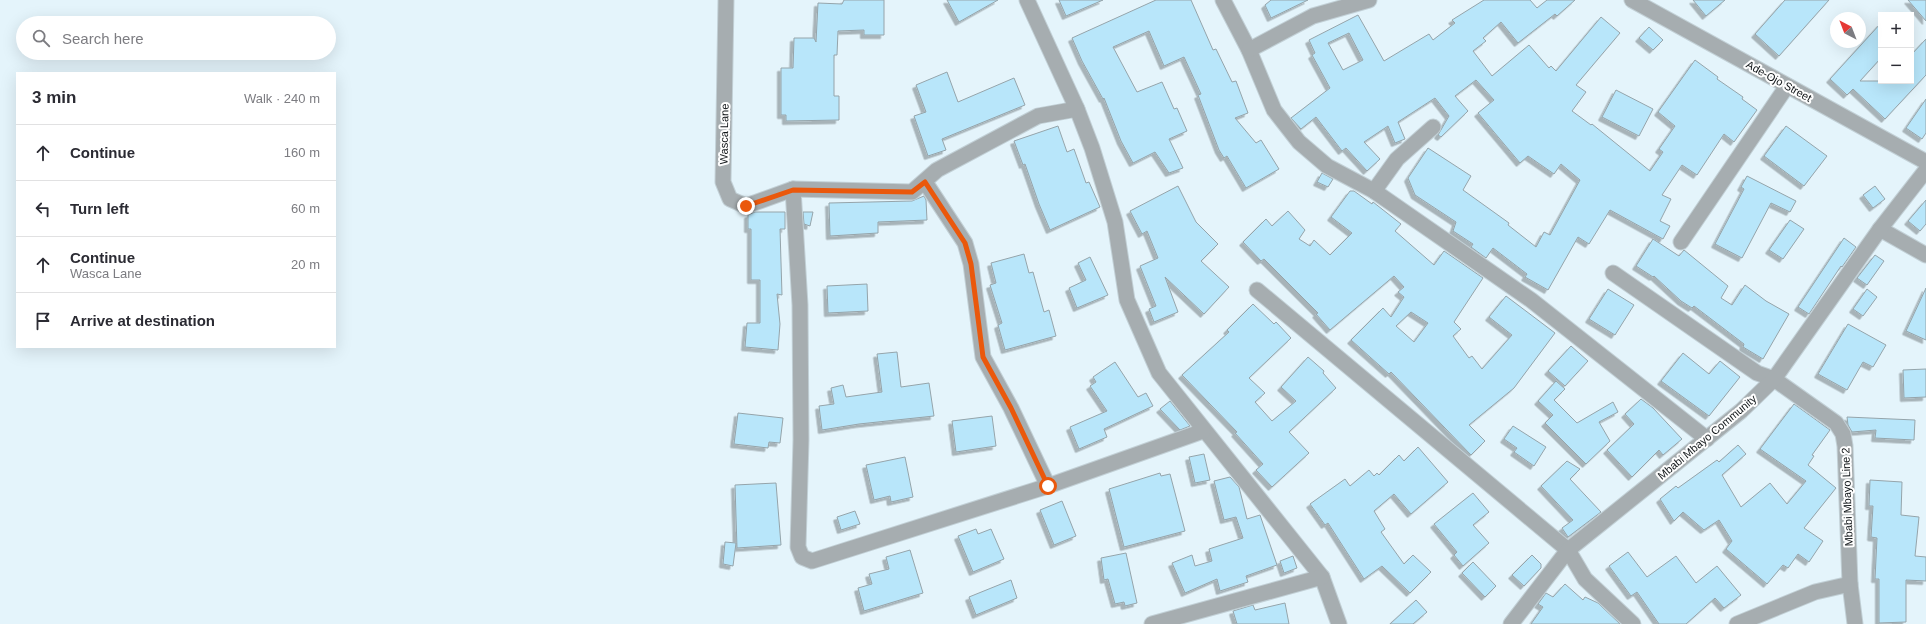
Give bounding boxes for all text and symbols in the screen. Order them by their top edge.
north arrow [1830,12,1866,48]
map controls [1878,12,1914,84]
button: + [1878,12,1914,48]
search box [16,16,336,60]
icon: search [30,27,52,49]
text: Search here [62,30,144,47]
button: − [1878,48,1914,84]
street label: Ade-Ojo Street [1744,58,1814,104]
text: 3 min [32,88,76,107]
text: Walk · 240 m [244,91,320,106]
street label: Wasca Lane [717,104,731,164]
icon: ahead [32,142,54,164]
text: Continue [70,144,135,161]
text: 160 m [284,145,320,160]
route end [737,197,755,215]
icon: left [32,198,54,220]
text: Turn left [70,200,129,217]
text: 60 m [291,201,320,216]
text: Continue [70,249,135,266]
icon: ahead [32,254,54,276]
text: 20 m [291,257,320,272]
text: Wasca Lane [70,266,142,281]
icon: arrive [32,310,54,332]
text: Arrive at destination [70,312,215,329]
street label: Mbabi Mbayo Community [1655,392,1759,482]
street label: Mbabi Mbayo Line 2 [1839,447,1855,547]
route start [1039,477,1057,495]

